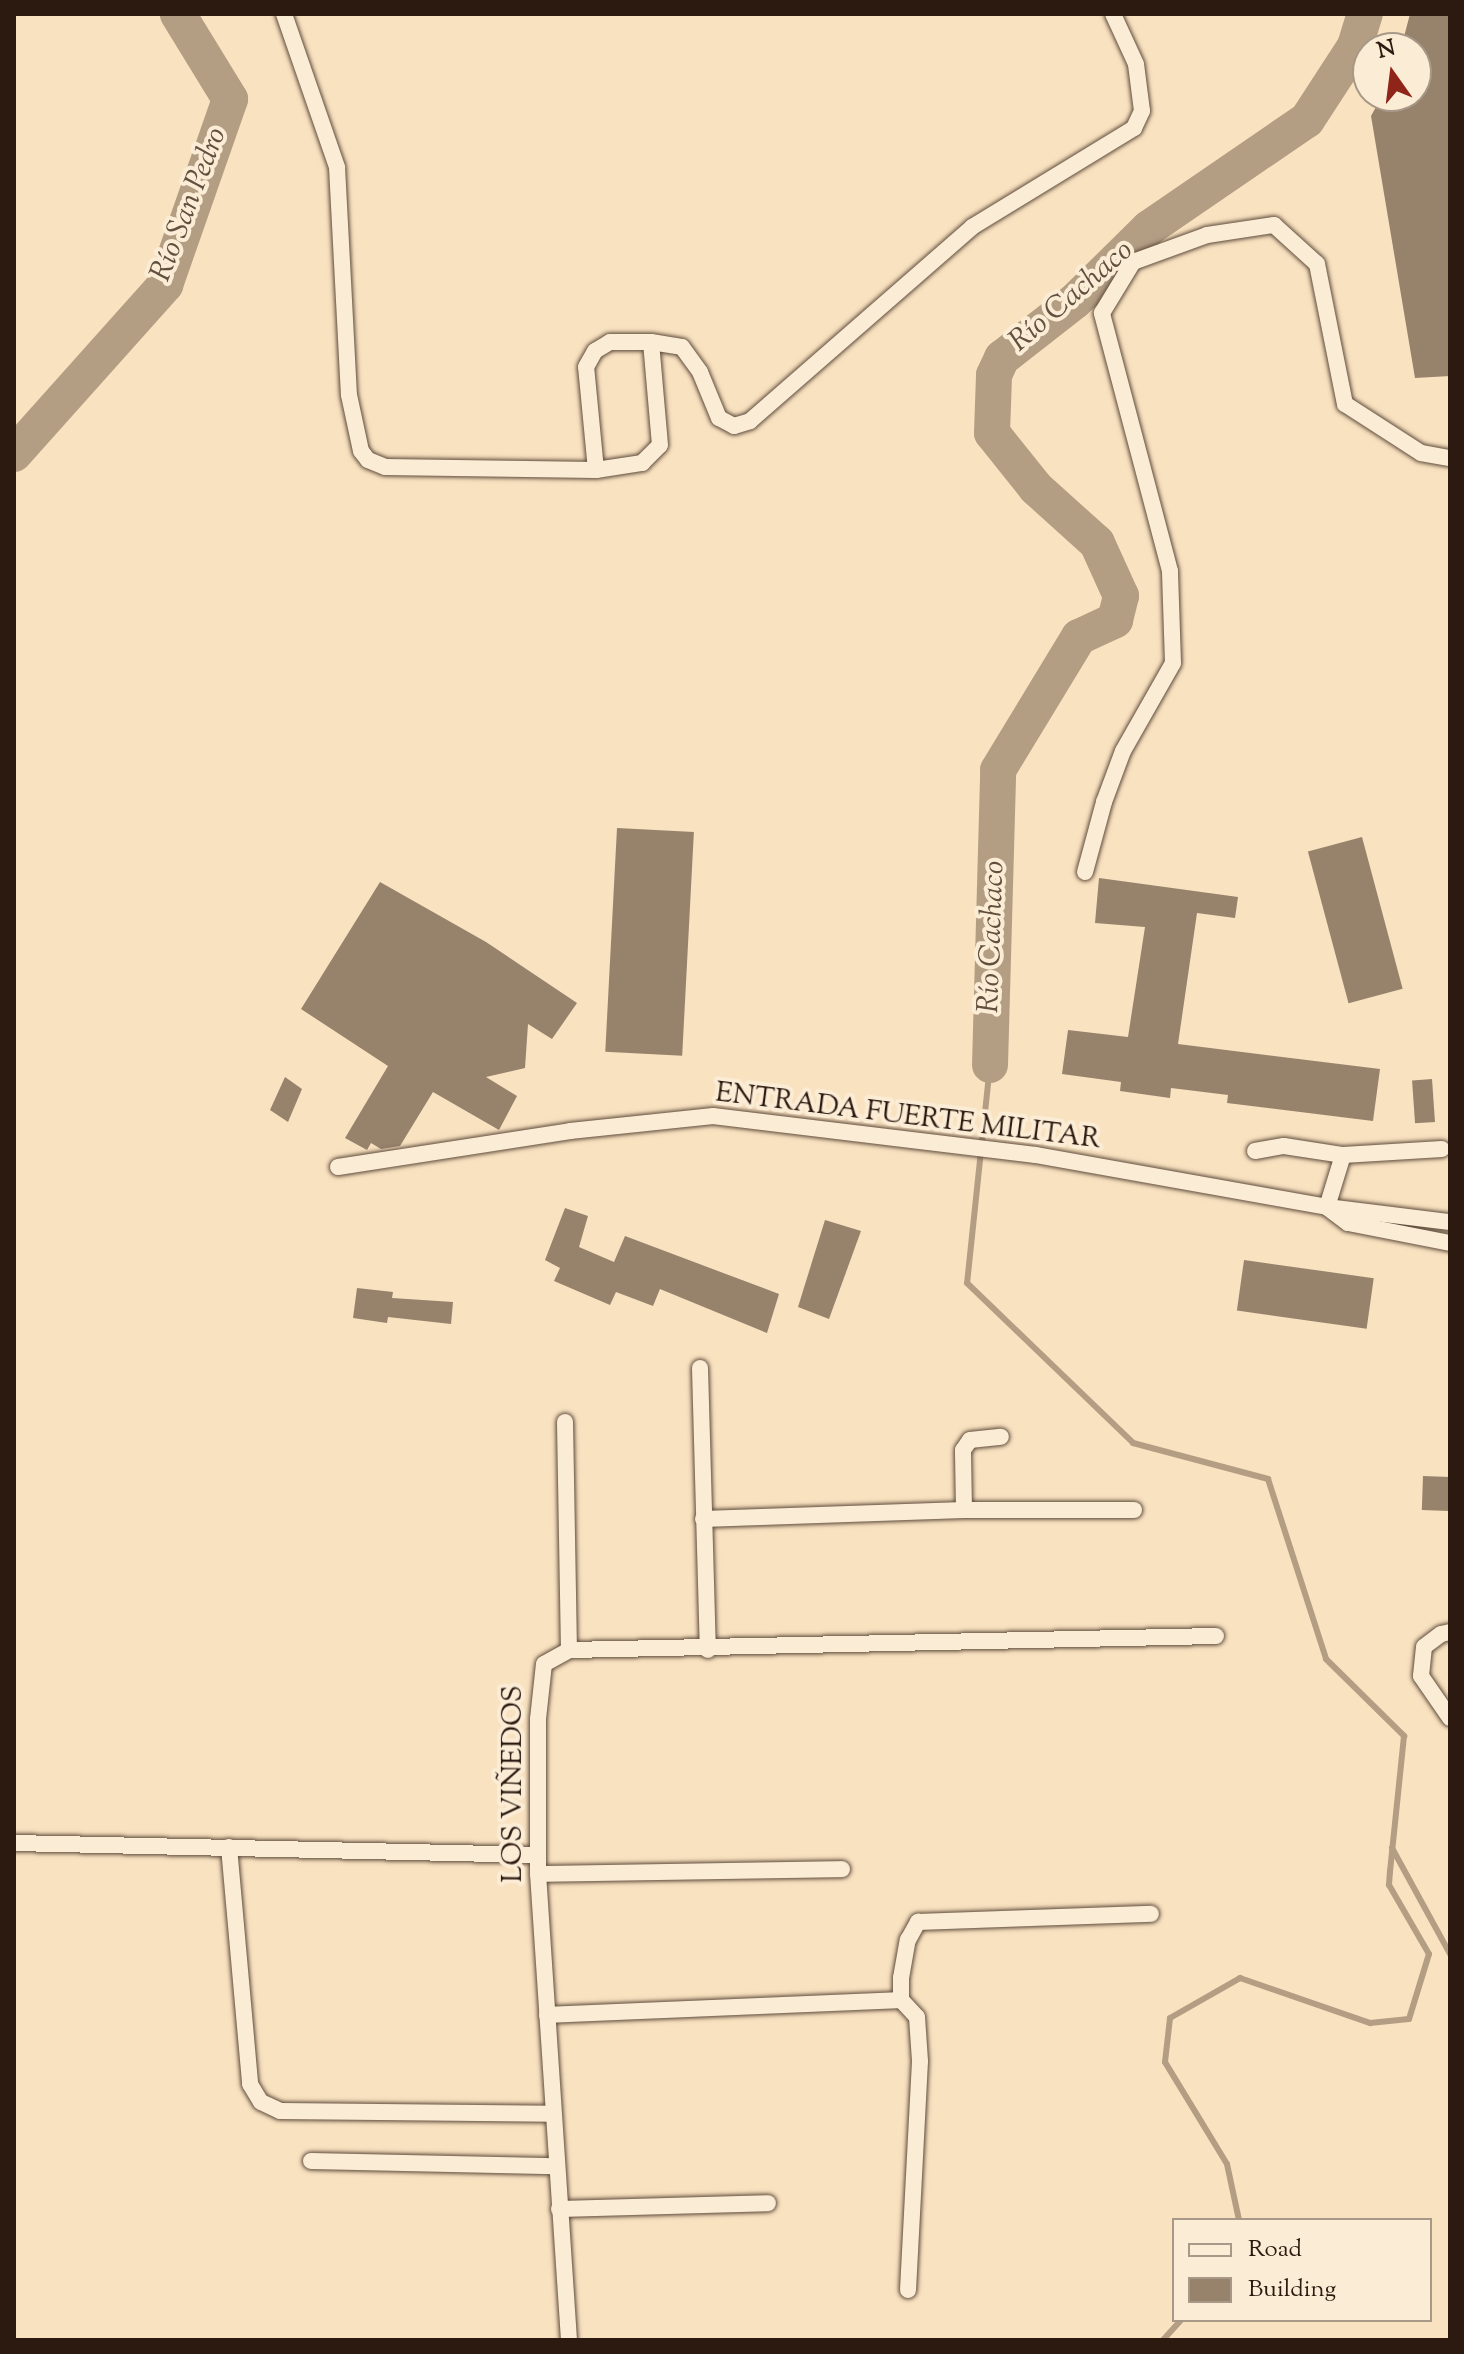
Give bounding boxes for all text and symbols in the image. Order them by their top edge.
north arrow [1352,32,1432,112]
text: N [1374,33,1399,68]
water label: Río San Pedro [144,123,236,287]
water label: Río Cachaco [1003,234,1141,360]
water label: Río Cachaco [972,860,1014,1014]
street label: ENTRADA FUERTE MILITAR [714,1077,1102,1157]
street label: LOS VIÑEDOS [497,1685,531,1883]
legend [1172,2218,1432,2322]
text: Road [1248,2233,1302,2267]
text: Building [1248,2273,1336,2307]

